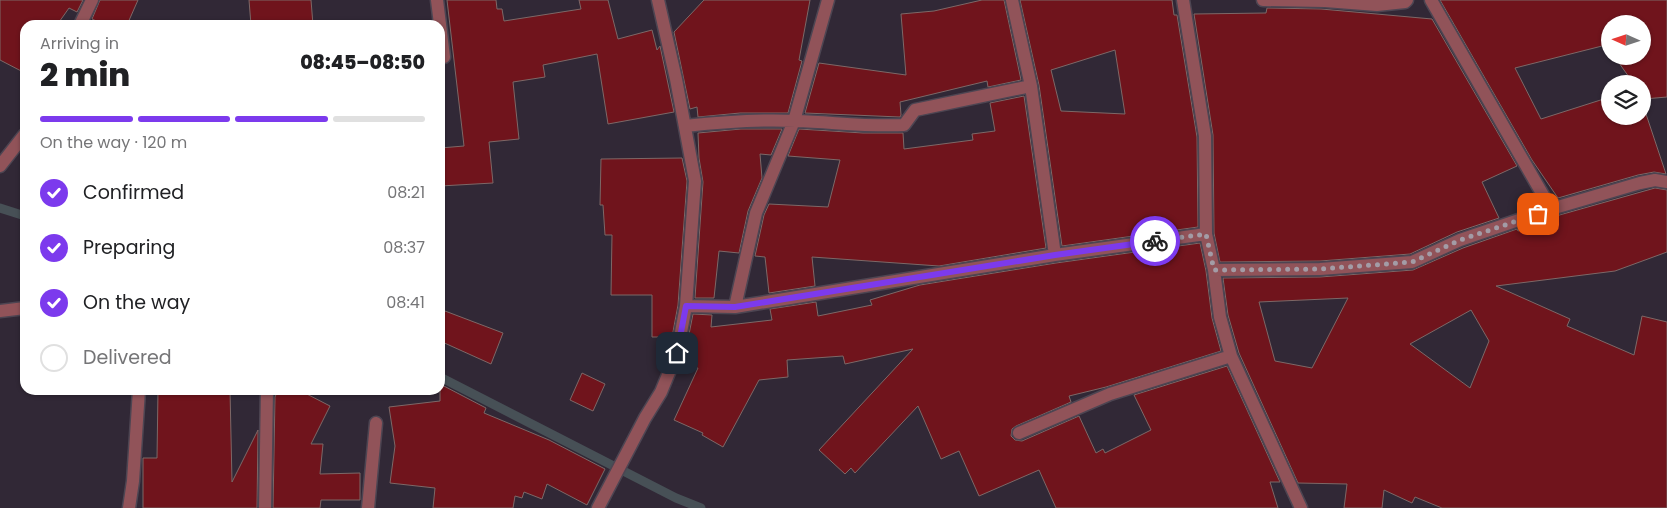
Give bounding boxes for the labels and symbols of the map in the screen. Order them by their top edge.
north arrow [1601,15,1651,65]
pin [1517,193,1559,235]
courier [1130,216,1180,266]
pin [656,332,698,374]

